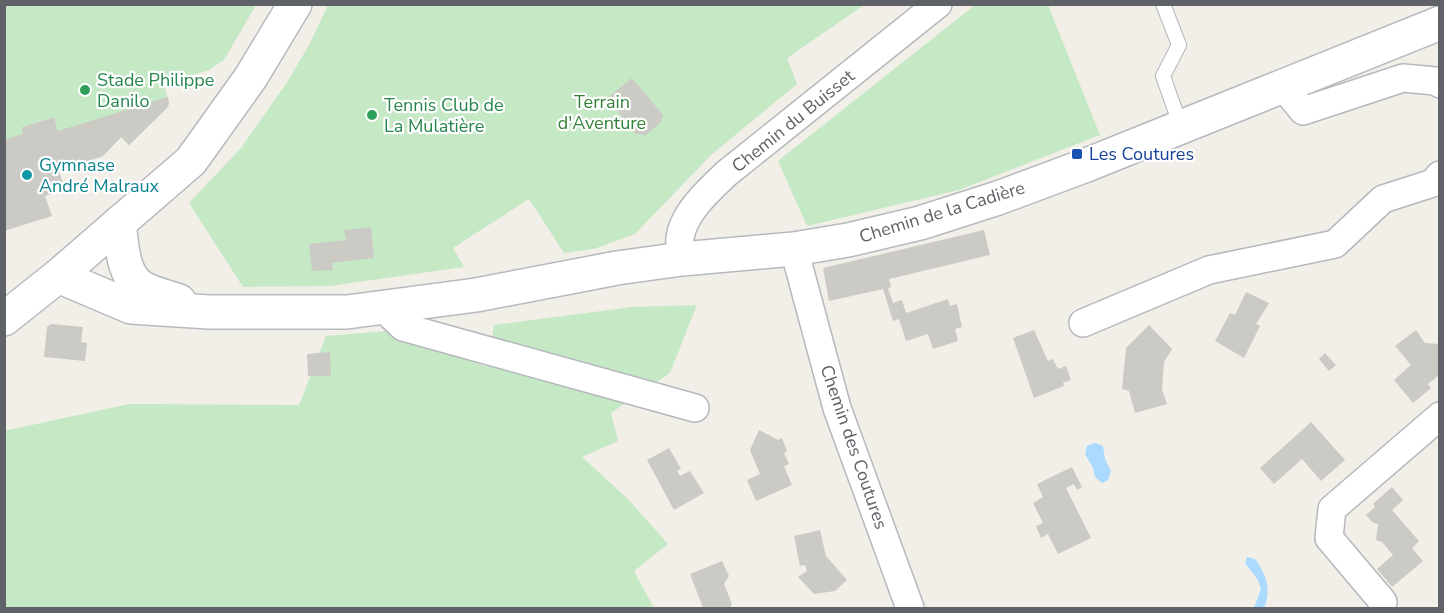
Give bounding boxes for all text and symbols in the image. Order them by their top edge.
street label: Chemin du Buisset [727,64,860,178]
place label: Stade Philippe Danilo [97,68,214,113]
marker: Stade Philippe Danilo [78,83,92,97]
park label: Terrain d'Aventure [558,90,646,135]
place label: Tennis Club de La Mulatière [384,93,504,138]
marker: Tennis Club de La Mulatière [365,108,379,122]
place label: Les Coutures [1089,142,1194,166]
marker: Les Coutures [1070,147,1084,161]
place label: Gymnase André Malraux [39,153,160,198]
marker: Gymnase André Malraux [20,168,34,182]
street label: Chemin de la Cadière [856,175,1028,249]
street label: Chemin des Coutures [815,362,893,532]

